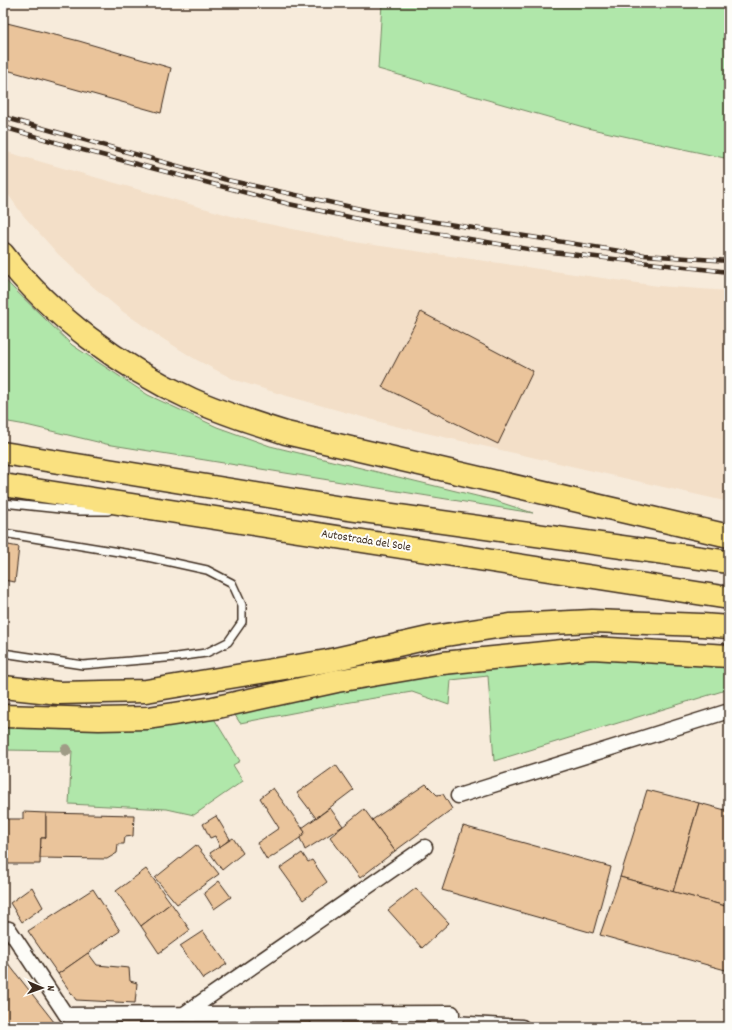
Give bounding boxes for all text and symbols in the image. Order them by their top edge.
street label: Autostrada del Sole [320,526,412,556]
north arrow [22,968,62,1008]
text: N [42,985,58,992]

